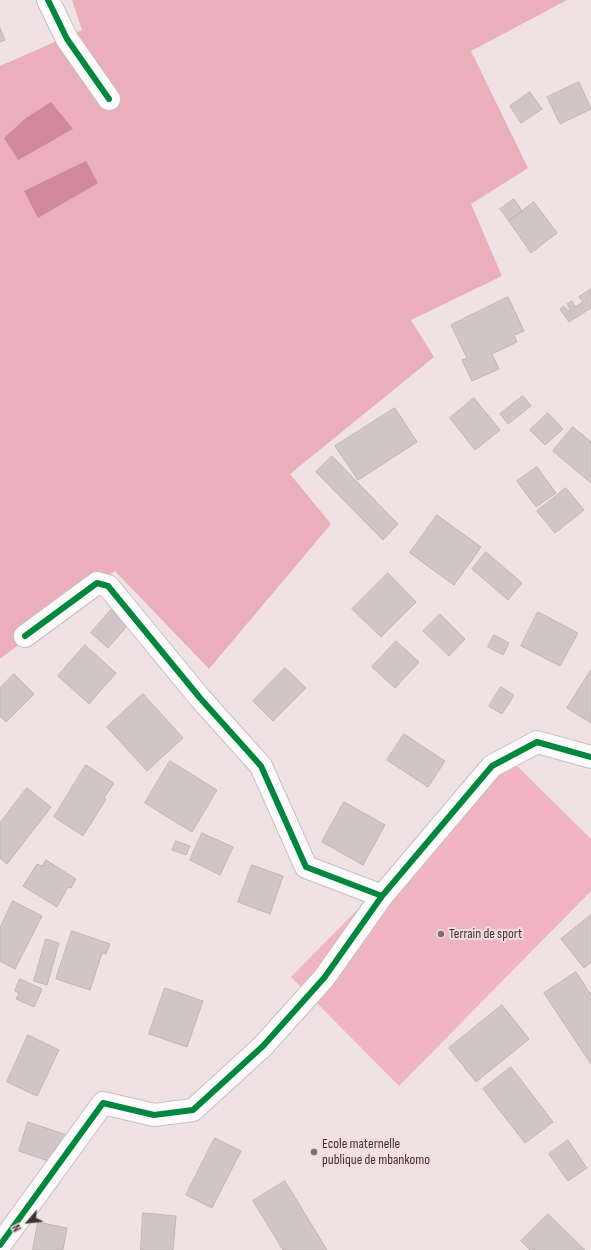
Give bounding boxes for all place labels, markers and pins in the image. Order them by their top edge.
place label: Terrain de sport [449,926,522,942]
marker: Terrain de sport [436,929,446,939]
place label: Ecole maternelle publique de mbankomo [322,1136,430,1168]
marker: Ecole maternelle publique de mbankomo [309,1147,319,1157]

